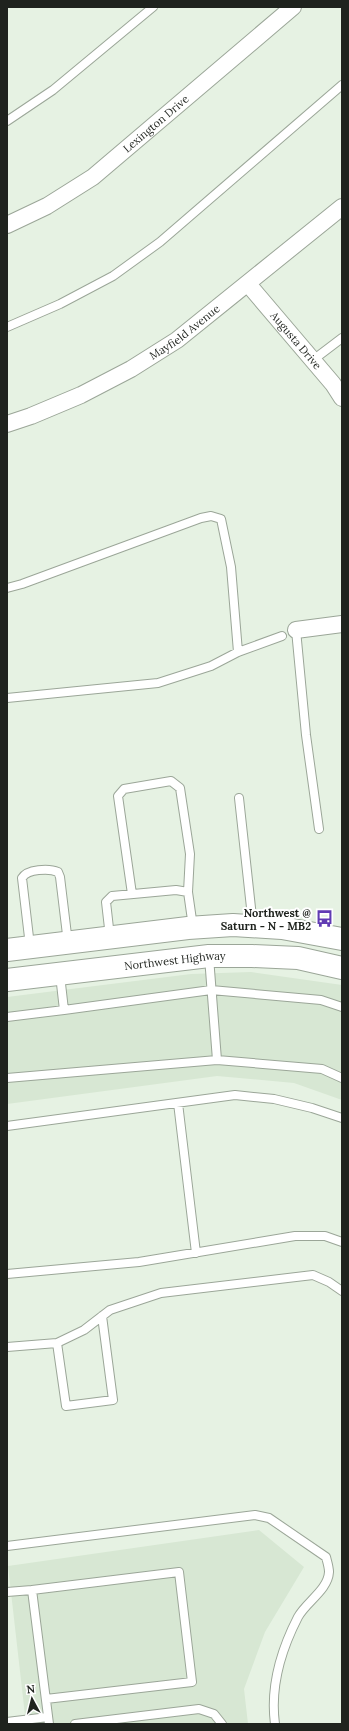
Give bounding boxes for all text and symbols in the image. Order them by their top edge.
street label: Lexington Drive [120,92,191,156]
street label: Mayfield Avenue [147,301,223,363]
street label: Augusta Drive [267,308,324,372]
place label: Northwest @ Saturn - N - MB2 [221,906,311,933]
bus stop icon: Northwest @ Saturn - N - MB2 [314,909,334,929]
street label: Northwest Highway [123,949,226,973]
north arrow [12,1679,52,1719]
text: N [26,1682,36,1697]

